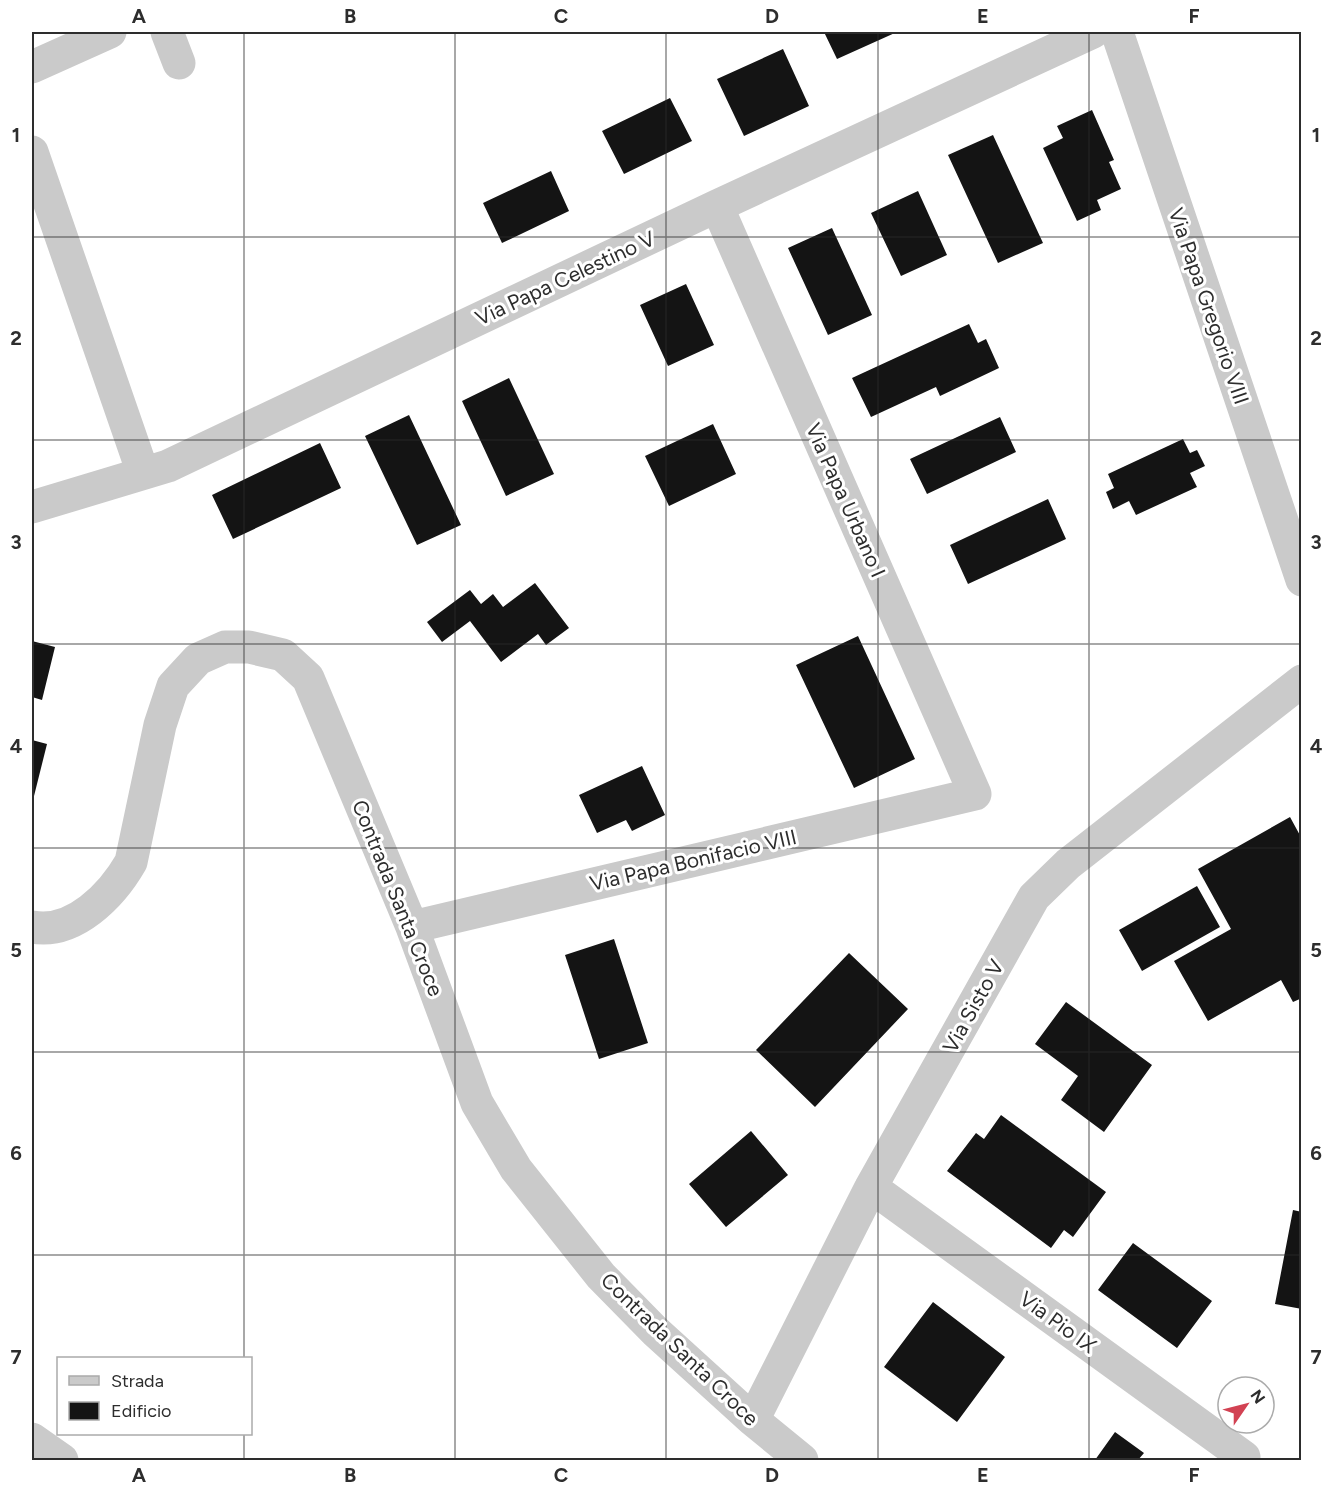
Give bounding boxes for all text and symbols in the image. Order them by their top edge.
text: A [132,4,147,28]
text: B [344,4,356,28]
text: C [554,4,568,28]
text: D [765,4,779,28]
text: E [977,4,989,28]
text: F [1188,4,1200,28]
text: 1 [12,123,20,147]
text: 1 [1312,123,1320,147]
street label: Via Papa Gregorio VIII [1164,204,1254,408]
street label: Via Papa Celestino V [471,225,659,331]
text: 2 [10,326,22,350]
text: 2 [1310,326,1322,350]
street label: Via Papa Urbano I [801,419,891,581]
text: 3 [10,530,22,554]
text: 3 [1310,530,1322,554]
text: 4 [10,734,23,758]
text: 4 [1310,734,1323,758]
street label: Contrada Santa Croce [347,796,449,1000]
street label: Via Papa Bonifacio VIII [587,824,799,896]
text: 5 [10,938,22,962]
text: 5 [1310,938,1322,962]
street label: Via Sisto V [937,955,1009,1057]
text: 6 [10,1141,22,1165]
text: 6 [1310,1141,1322,1165]
street label: Contrada Santa Croce [596,1267,764,1431]
street label: Via Pio IX [1015,1286,1101,1358]
text: 7 [10,1345,22,1369]
text: 7 [1310,1345,1322,1369]
legend [57,1357,252,1435]
text: Strada [111,1370,164,1392]
north arrow [1216,1375,1276,1435]
text: N [1247,1386,1269,1407]
text: Edificio [111,1400,172,1422]
text: A [132,1463,147,1487]
text: B [344,1463,356,1487]
text: C [554,1463,568,1487]
text: D [765,1463,779,1487]
text: E [977,1463,989,1487]
text: F [1188,1463,1200,1487]

